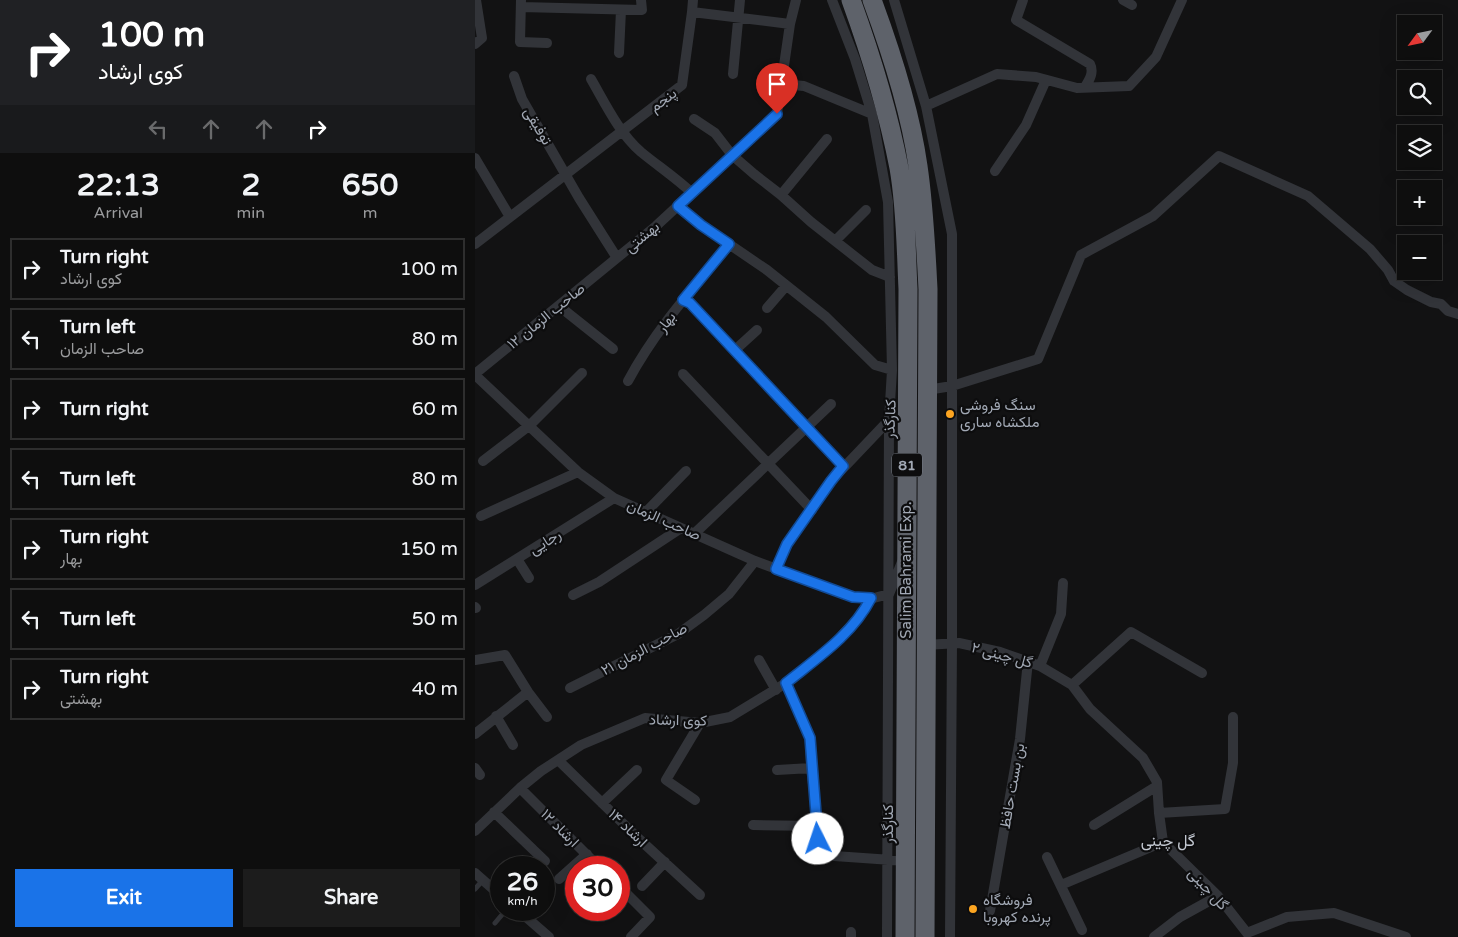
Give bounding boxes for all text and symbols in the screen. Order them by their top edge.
text: 100 m [98,14,205,56]
north arrow [1397,15,1443,60]
map controls [1397,15,1442,280]
icon: right [15,20,80,85]
text: کوی ارشاد [98,59,183,85]
pin [756,63,798,114]
icon: arrive [763,70,791,98]
button: search [1397,70,1442,115]
street label: پنجم [646,84,681,117]
street label: توفیقی [519,104,556,149]
icon: left [144,115,172,143]
icon: ahead [197,115,225,143]
icon: ahead [250,115,278,143]
icon: right [303,115,331,143]
button: layers [1397,125,1442,170]
text: 22:13 [77,167,160,204]
text: 2 [241,167,260,204]
text: 650 [342,167,398,204]
button: + [1397,180,1442,225]
text: Arrival [94,203,143,223]
text: min [237,203,265,223]
text: m [363,203,377,223]
street label: بهشتی [621,217,664,257]
button: − [1397,235,1442,280]
text: Turn right [60,246,148,268]
icon: right [17,255,45,283]
text: 100 m [400,258,458,280]
text: کوی ارشاد [60,269,122,289]
street label: صاحب الزمان ۱۲ [503,279,589,353]
street label: بهار [652,308,679,337]
text: Turn left [60,316,136,338]
icon: left [17,325,45,353]
text: 80 m [412,328,458,350]
text: صاحب الزمان [60,339,144,359]
icon: right [17,395,45,423]
place label: سنگ فروشی ملکشاه ساری [960,396,1039,432]
text: Turn right [60,398,148,420]
text: 60 m [412,398,458,420]
street label: کنارگذر [880,399,900,440]
marker: سنگ فروشی ملکشاه ساری [944,408,956,420]
road number: 81 [892,454,922,476]
icon: left [17,465,45,493]
text: Turn left [60,468,136,490]
text: 80 m [412,468,458,490]
street label: صاحب الزمان [624,496,704,544]
street label: Salim Bahrami Exp. [897,501,915,639]
street label: رجایی [526,525,565,560]
text: Turn right [60,526,148,548]
icon: right [17,535,45,563]
text: 150 m [400,538,458,560]
text: بهار [60,549,82,569]
icon: left [17,605,45,633]
text: Turn left [60,608,136,630]
text: 50 m [412,608,458,630]
street label: صاحب الزمان ۲۱ [598,619,690,679]
street label: گل چینی ۲ [969,638,1035,673]
text: Turn right [60,666,148,688]
icon: right [17,675,45,703]
text: 40 m [412,678,458,700]
text: بهشتی [60,689,102,709]
street label: کوی ارشاد [649,710,708,731]
street label: بن بست حافظ [996,742,1029,830]
street label: کنارگذر [879,804,897,845]
street label: ارشاد ۱۲ [537,805,583,851]
street label: ارشاد ۱۴ [605,805,651,851]
position arrow [791,812,843,864]
district label: گل چینی [1141,831,1195,852]
speed limit sign: 30 [565,856,630,921]
street label: گل چینی [1183,864,1232,915]
text: 26 [507,867,538,897]
button: Exit [15,869,233,927]
button: Share [243,869,460,927]
place label: فروشگاه پرنده کهروبا [983,891,1051,927]
text: km/h [507,894,538,908]
marker: فروشگاه پرنده کهروبا [967,903,979,915]

